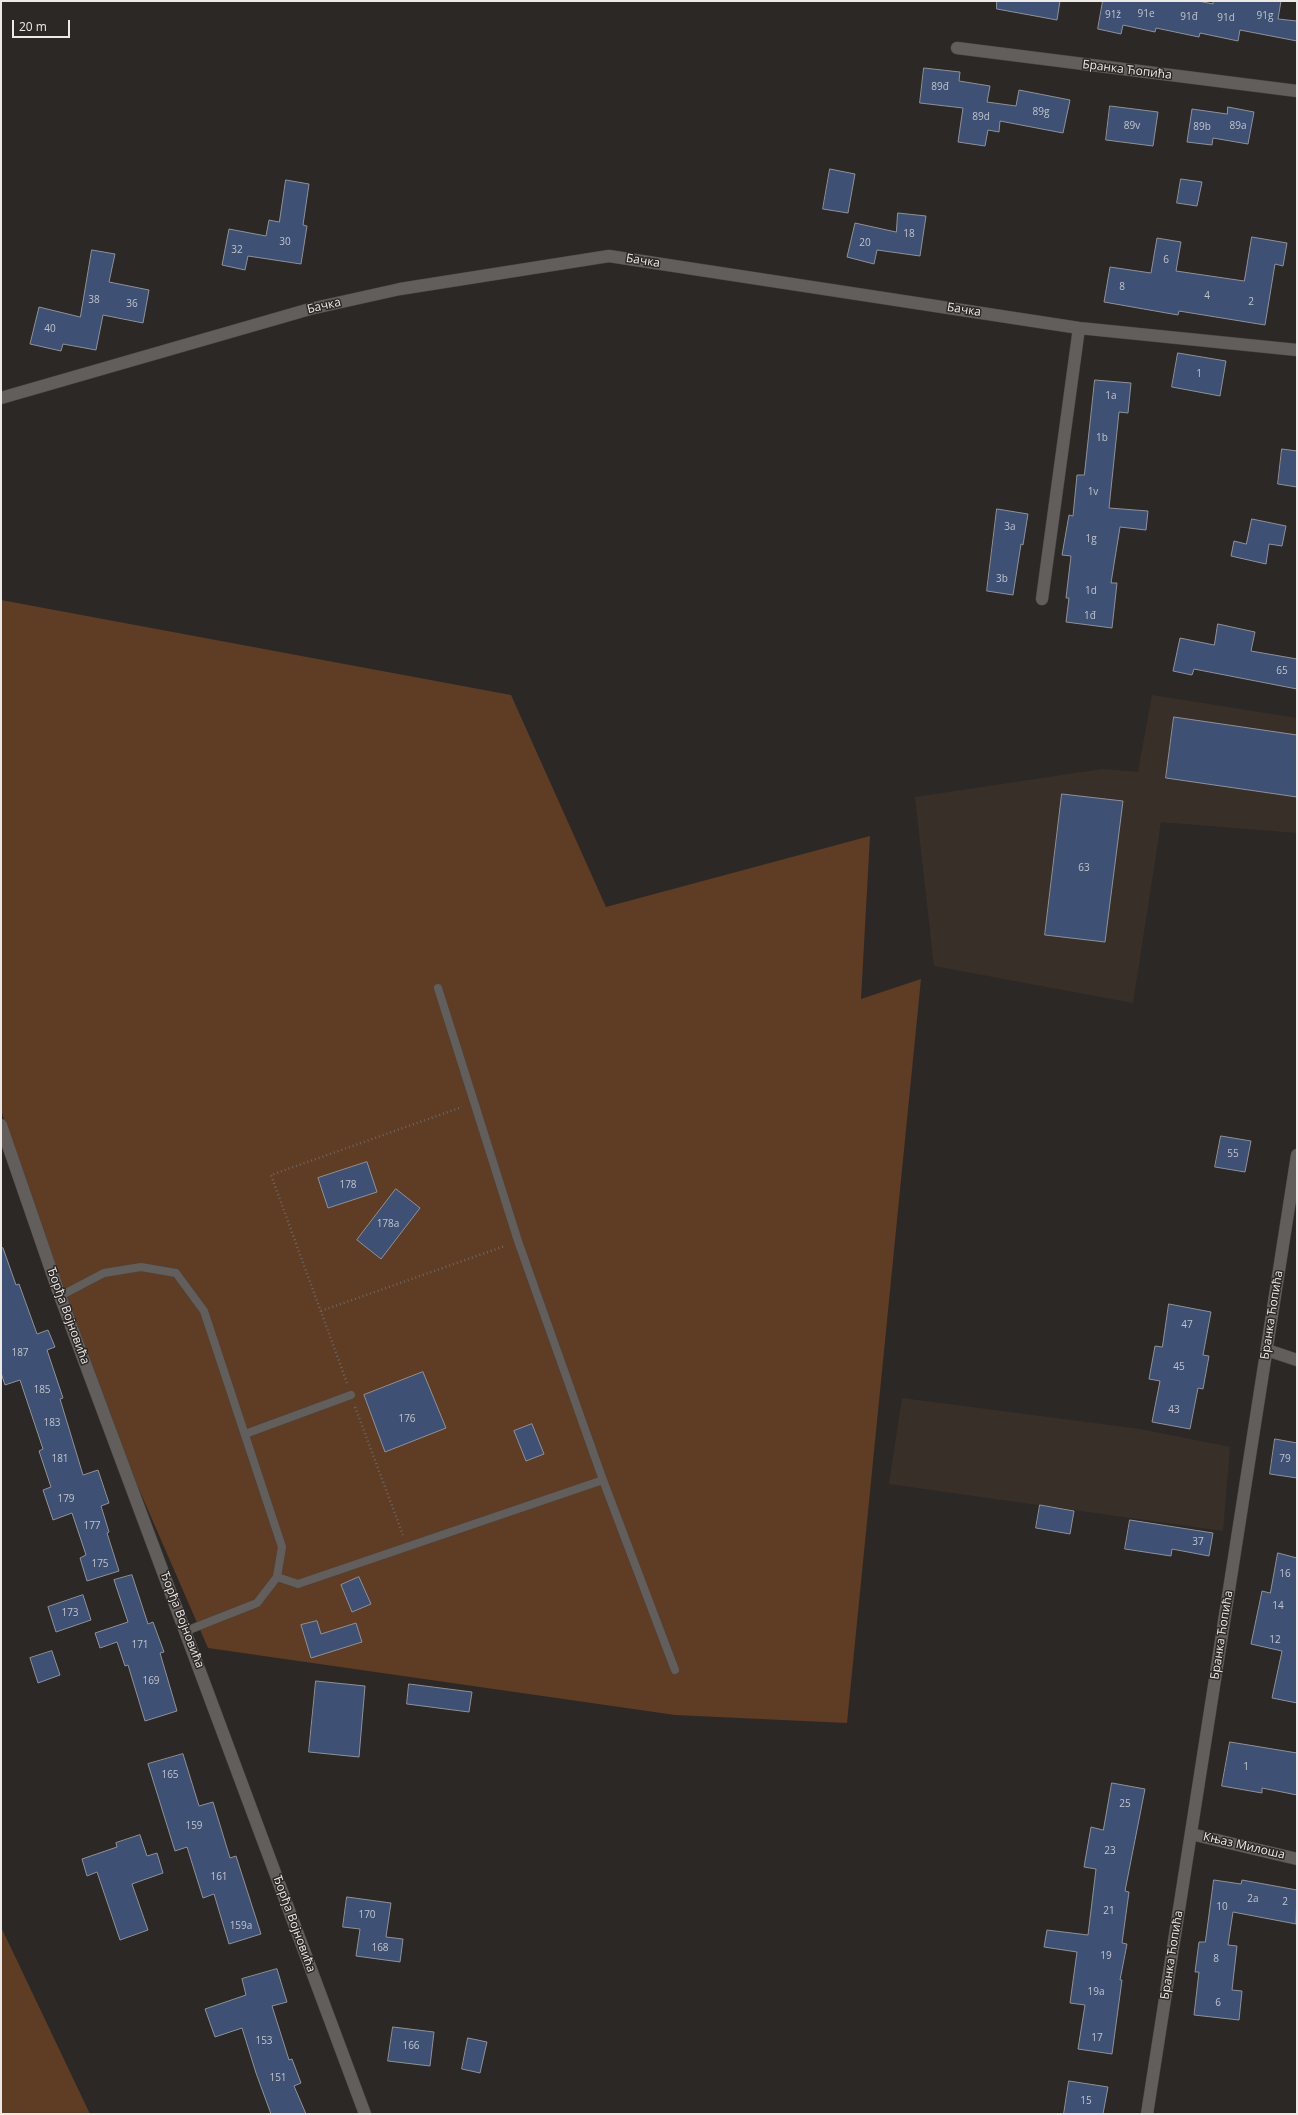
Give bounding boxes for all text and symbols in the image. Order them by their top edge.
house number: 91e [1137,8,1155,20]
house number: 91ž [1105,9,1121,21]
house number: 91g [1257,10,1273,22]
house number: 91đ [1180,11,1198,23]
scale bar [14,12,72,38]
house number: 91d [1217,12,1235,24]
text: 20 m [19,18,47,35]
street label: Бранка Ћопића [1081,57,1173,83]
house number: 89đ [931,81,949,93]
house number: 89g [1033,106,1049,118]
house number: 89d [972,111,990,123]
house number: 89v [1124,120,1140,132]
house number: 89a [1230,120,1246,132]
house number: 89b [1193,121,1211,133]
house number: 18 [903,228,915,240]
house number: 30 [279,236,291,248]
house number: 20 [859,237,871,249]
house number: 32 [231,244,243,256]
street label: Бачка [625,251,661,271]
house number: 6 [1163,254,1169,266]
house number: 8 [1119,281,1125,293]
house number: 4 [1204,290,1210,302]
house number: 38 [88,294,100,306]
street label: Бачка [306,295,342,317]
house number: 2 [1248,296,1254,308]
house number: 36 [126,298,138,310]
street label: Бачка [946,300,982,320]
house number: 40 [44,323,56,335]
house number: 1 [1196,368,1202,380]
house number: 1a [1105,390,1117,402]
house number: 1b [1096,432,1108,444]
house number: 1v [1088,486,1098,498]
house number: 3a [1004,521,1016,533]
house number: 1g [1085,533,1097,545]
house number: 3b [996,573,1008,585]
house number: 1d [1085,585,1097,597]
house number: 1đ [1084,610,1096,622]
house number: 65 [1276,665,1288,677]
house number: 63 [1078,862,1090,874]
house number: 55 [1227,1148,1239,1160]
house number: 178 [339,1179,357,1191]
house number: 178a [377,1218,399,1230]
street label: Ђорђа Војновића [44,1266,92,1366]
street label: Бранка Ћопића [1258,1269,1286,1361]
house number: 47 [1181,1319,1193,1331]
house number: 187 [11,1347,29,1359]
house number: 45 [1173,1361,1185,1373]
house number: 185 [33,1384,51,1396]
house number: 43 [1168,1404,1180,1416]
house number: 176 [398,1413,416,1425]
house number: 183 [43,1417,61,1429]
house number: 181 [51,1453,69,1465]
house number: 79 [1279,1453,1291,1465]
house number: 179 [57,1493,75,1505]
house number: 177 [83,1520,101,1532]
house number: 37 [1192,1536,1204,1548]
house number: 175 [91,1558,109,1570]
house number: 16 [1279,1568,1291,1580]
street label: Ђорђа Војновића [157,1570,207,1670]
street label: Бранка Ћопића [1208,1589,1236,1681]
house number: 14 [1272,1600,1284,1612]
house number: 173 [61,1607,79,1619]
house number: 12 [1269,1634,1281,1646]
house number: 171 [131,1639,149,1651]
house number: 169 [142,1675,160,1687]
house number: 1 [1243,1761,1249,1773]
house number: 165 [161,1769,179,1781]
house number: 25 [1119,1798,1131,1810]
house number: 159 [185,1820,203,1832]
street label: Књаз Милоша [1202,1830,1286,1862]
house number: 23 [1104,1845,1116,1857]
house number: 161 [210,1871,228,1883]
street label: Ђорђа Војновића [270,1874,318,1974]
house number: 2a [1247,1893,1259,1905]
house number: 2 [1282,1896,1288,1908]
house number: 10 [1216,1901,1228,1913]
house number: 21 [1103,1905,1115,1917]
house number: 170 [358,1909,376,1921]
street label: Бранка Ћопића [1158,1909,1186,2001]
house number: 159a [230,1920,252,1932]
house number: 168 [371,1942,389,1954]
house number: 19 [1100,1950,1112,1962]
house number: 8 [1213,1953,1219,1965]
house number: 19a [1088,1986,1104,1998]
house number: 6 [1215,1997,1221,2009]
house number: 17 [1091,2032,1103,2044]
house number: 153 [255,2035,273,2047]
house number: 166 [402,2040,420,2052]
house number: 151 [269,2072,287,2084]
house number: 15 [1080,2095,1092,2107]

